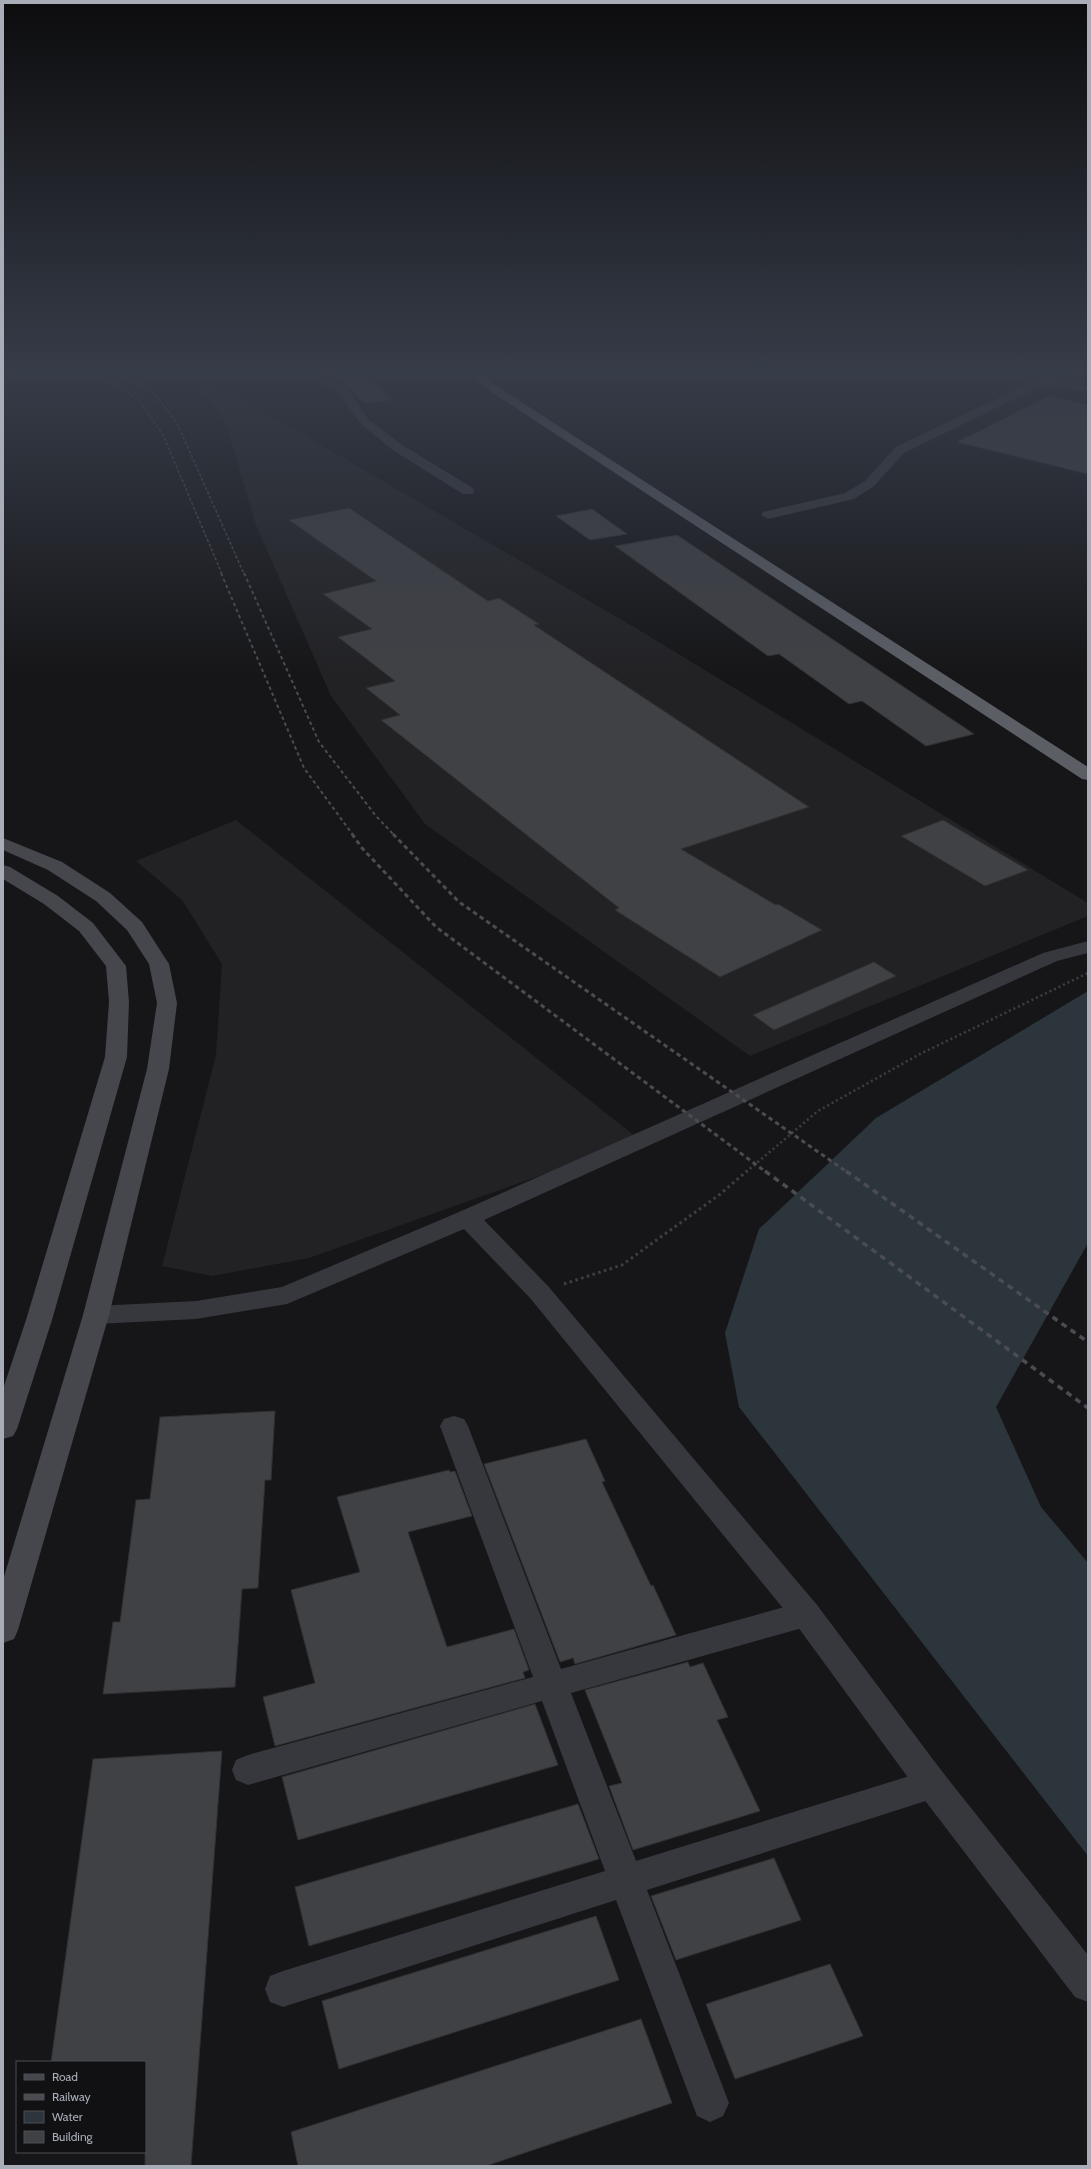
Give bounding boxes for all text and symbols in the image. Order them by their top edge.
legend [16,2061,146,2153]
text: Road [52,2069,78,2084]
text: Railway [52,2089,90,2104]
text: Water [52,2109,83,2124]
text: Building [52,2129,94,2144]

